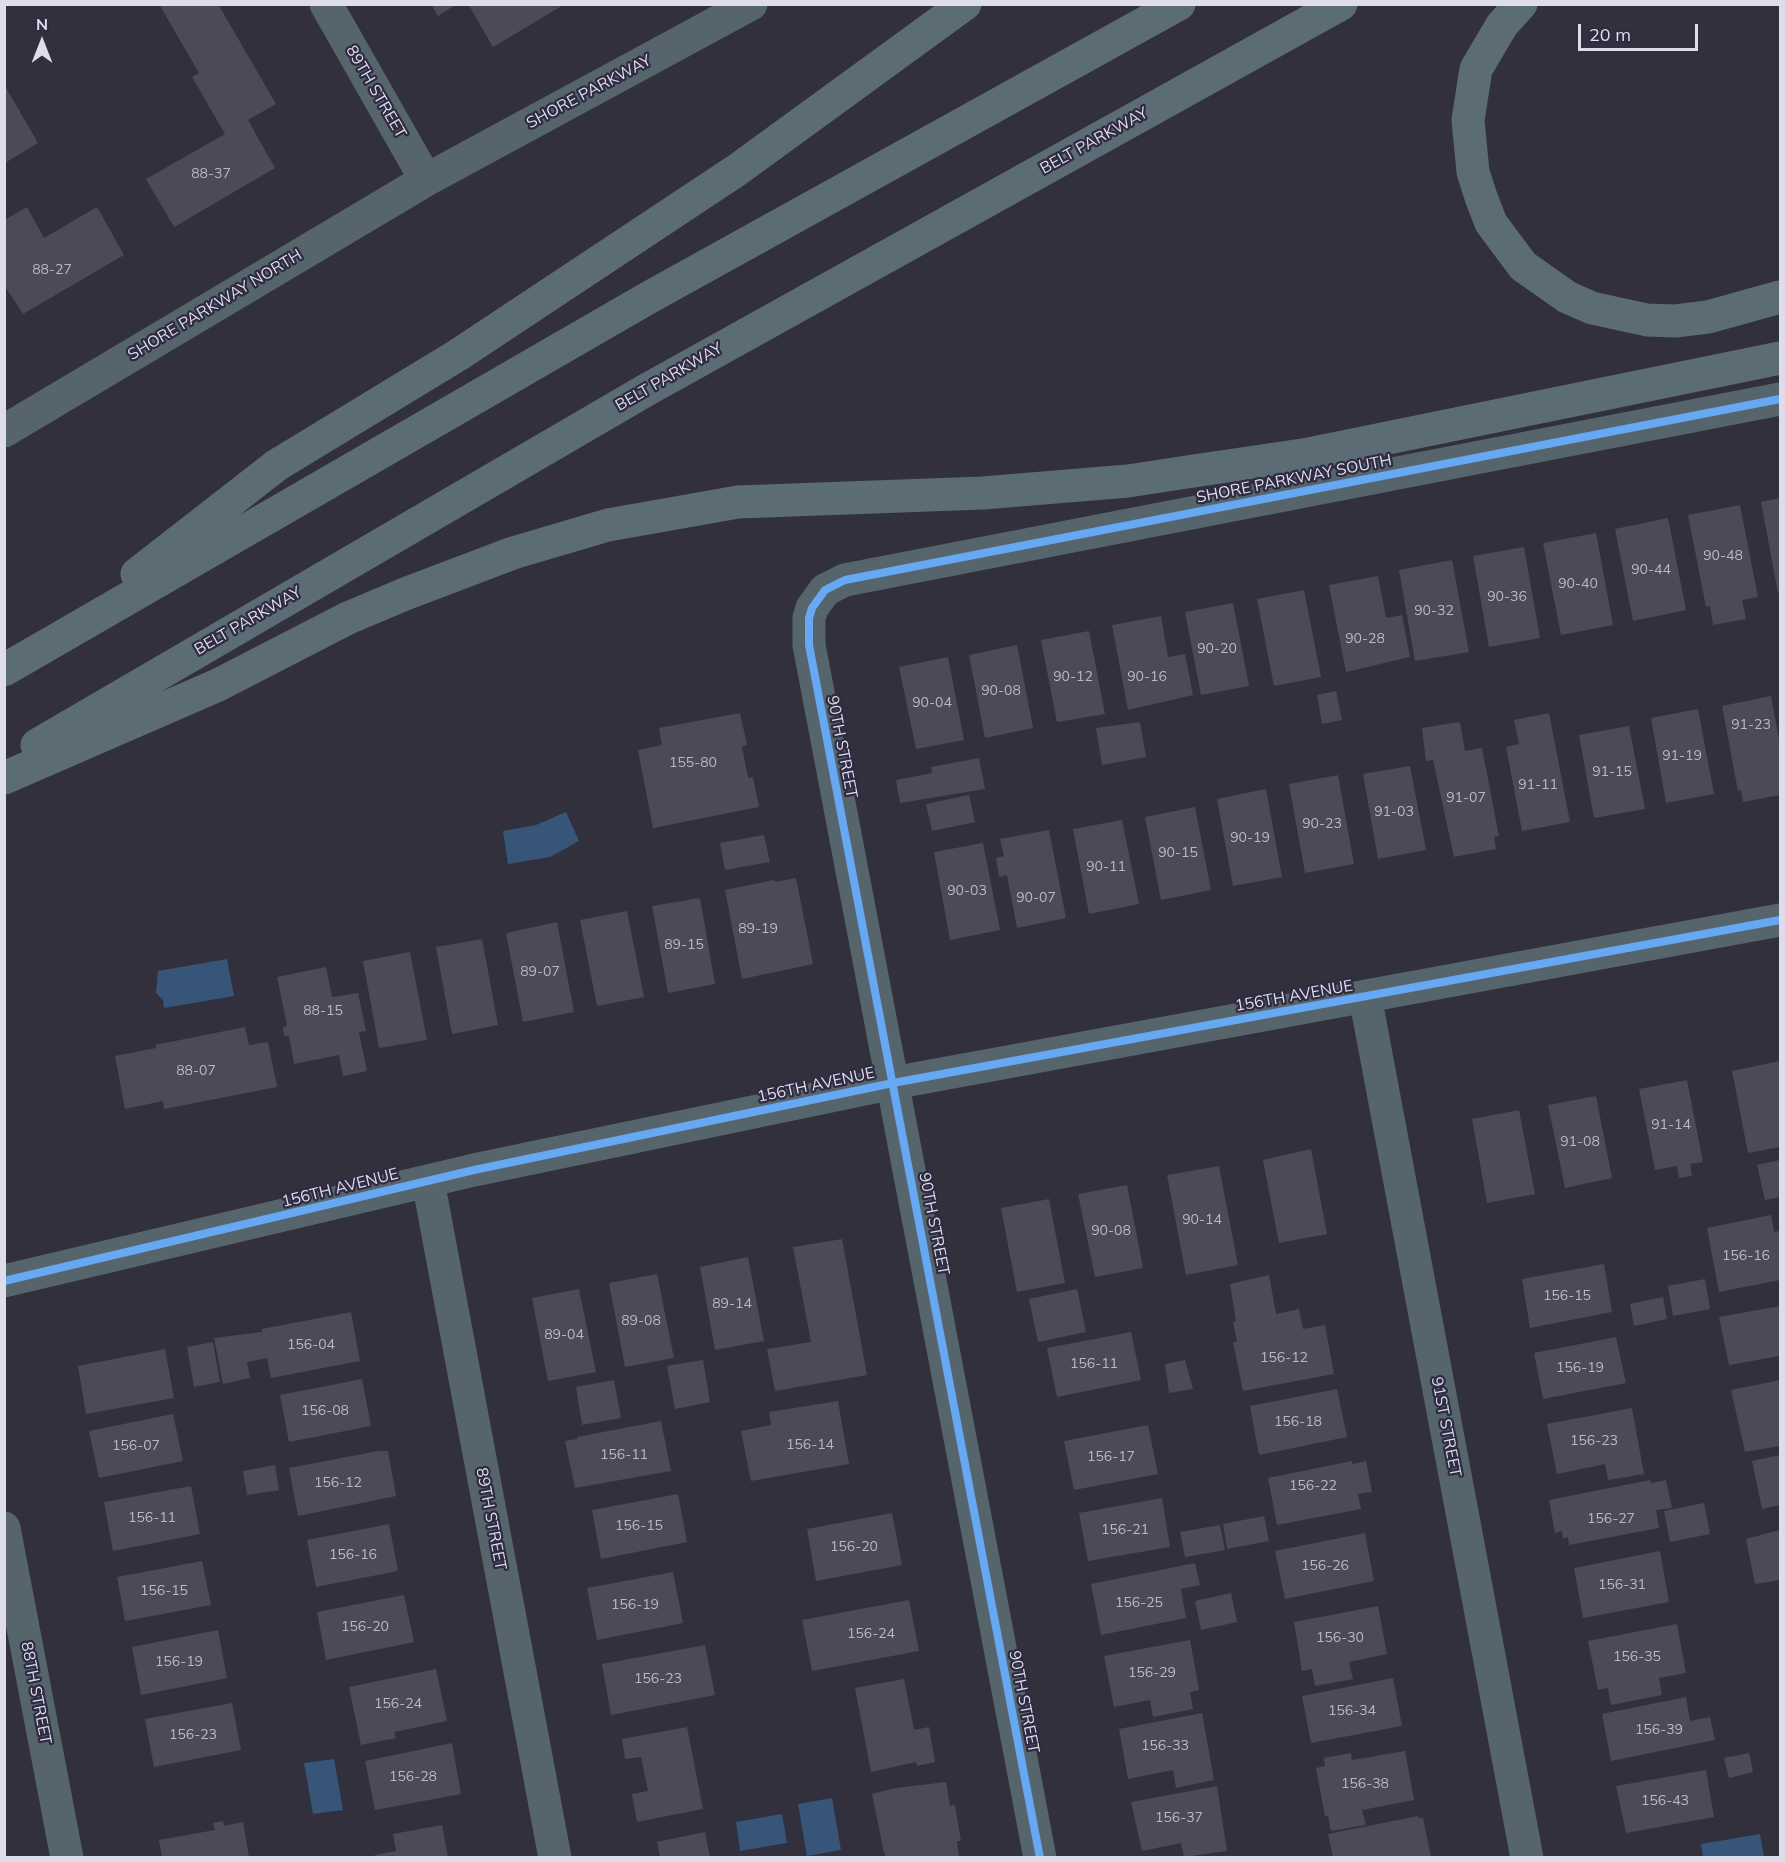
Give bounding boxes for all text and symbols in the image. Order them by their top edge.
north arrow [12,12,72,72]
scale bar [1581,12,1701,50]
text: N [36,14,48,34]
text: 20 m [1589,23,1631,46]
street label: 89TH STREET [342,42,410,142]
street label: SHORE PARKWAY [523,51,655,133]
street label: BELT PARKWAY [1037,103,1151,179]
house number: 88-37 [191,166,231,182]
street label: SHORE PARKWAY NORTH [124,245,306,365]
house number: 88-27 [32,262,72,278]
street label: BELT PARKWAY [612,339,726,415]
street label: SHORE PARKWAY SOUTH [1195,451,1393,507]
house number: 90-48 [1703,548,1743,564]
house number: 90-44 [1631,562,1671,578]
house number: 90-40 [1558,576,1598,592]
street label: BELT PARKWAY [191,583,305,659]
house number: 90-36 [1487,589,1527,605]
house number: 90-32 [1414,603,1454,619]
house number: 90-28 [1345,631,1385,647]
house number: 90-20 [1197,641,1237,657]
house number: 90-12 [1053,669,1093,685]
house number: 90-16 [1127,669,1167,685]
house number: 90-08 [981,683,1021,699]
street label: 90TH STREET [823,694,861,800]
house number: 90-04 [912,695,952,711]
house number: 91-23 [1731,717,1771,733]
house number: 91-19 [1662,748,1702,764]
house number: 155-80 [669,755,717,771]
house number: 91-15 [1592,764,1632,780]
house number: 91-11 [1518,777,1558,793]
house number: 91-07 [1446,790,1486,806]
house number: 91-03 [1374,804,1414,820]
house number: 90-23 [1302,816,1342,832]
house number: 90-19 [1230,830,1270,846]
house number: 90-15 [1158,845,1198,861]
house number: 90-11 [1086,859,1126,875]
house number: 90-03 [947,883,987,899]
house number: 90-07 [1016,890,1056,906]
house number: 89-19 [738,921,778,937]
house number: 89-15 [664,937,704,953]
house number: 89-07 [520,964,560,980]
street label: 156TH AVENUE [1234,976,1354,1016]
house number: 88-15 [303,1003,343,1019]
house number: 88-07 [176,1063,216,1079]
street label: 156TH AVENUE [756,1063,876,1107]
house number: 91-14 [1651,1117,1691,1133]
house number: 91-08 [1560,1134,1600,1150]
street label: 156TH AVENUE [280,1164,400,1212]
street label: 90TH STREET [915,1171,953,1277]
house number: 90-14 [1182,1212,1222,1228]
house number: 90-08 [1091,1223,1131,1239]
house number: 156-16 [1722,1248,1770,1264]
house number: 156-15 [1543,1288,1591,1304]
house number: 89-14 [712,1296,752,1312]
house number: 89-08 [621,1313,661,1329]
house number: 89-04 [544,1327,584,1343]
house number: 156-04 [287,1337,335,1353]
house number: 156-12 [1260,1350,1308,1366]
house number: 156-11 [1070,1356,1118,1372]
house number: 156-19 [1556,1360,1604,1376]
street label: 91ST STREET [1427,1375,1465,1479]
house number: 156-08 [301,1403,349,1419]
house number: 156-18 [1274,1414,1322,1430]
house number: 156-23 [1570,1433,1618,1449]
house number: 156-14 [786,1437,834,1453]
house number: 156-07 [112,1438,160,1454]
house number: 156-11 [600,1447,648,1463]
house number: 156-17 [1087,1449,1135,1465]
street label: 89TH STREET [472,1466,510,1572]
house number: 156-12 [314,1475,362,1491]
house number: 156-22 [1289,1478,1337,1494]
house number: 156-11 [128,1510,176,1526]
house number: 156-27 [1587,1511,1635,1527]
house number: 156-15 [615,1518,663,1534]
house number: 156-21 [1101,1522,1149,1538]
house number: 156-20 [830,1539,878,1555]
house number: 156-16 [329,1547,377,1563]
house number: 156-26 [1301,1558,1349,1574]
house number: 156-31 [1598,1577,1646,1593]
house number: 156-15 [140,1583,188,1599]
house number: 156-25 [1115,1595,1163,1611]
house number: 156-19 [611,1597,659,1613]
house number: 156-20 [341,1619,389,1635]
house number: 156-24 [847,1626,895,1642]
house number: 156-30 [1316,1630,1364,1646]
street label: 88TH STREET [17,1640,55,1746]
street label: 90TH STREET [1005,1649,1043,1755]
house number: 156-35 [1613,1649,1661,1665]
house number: 156-19 [155,1654,203,1670]
house number: 156-29 [1128,1665,1176,1681]
house number: 156-23 [634,1671,682,1687]
house number: 156-24 [374,1696,422,1712]
house number: 156-34 [1328,1703,1376,1719]
house number: 156-39 [1635,1722,1683,1738]
house number: 156-23 [169,1727,217,1743]
house number: 156-33 [1141,1738,1189,1754]
house number: 156-28 [389,1769,437,1785]
house number: 156-38 [1341,1776,1389,1792]
house number: 156-43 [1641,1793,1689,1809]
house number: 156-37 [1155,1810,1203,1826]

